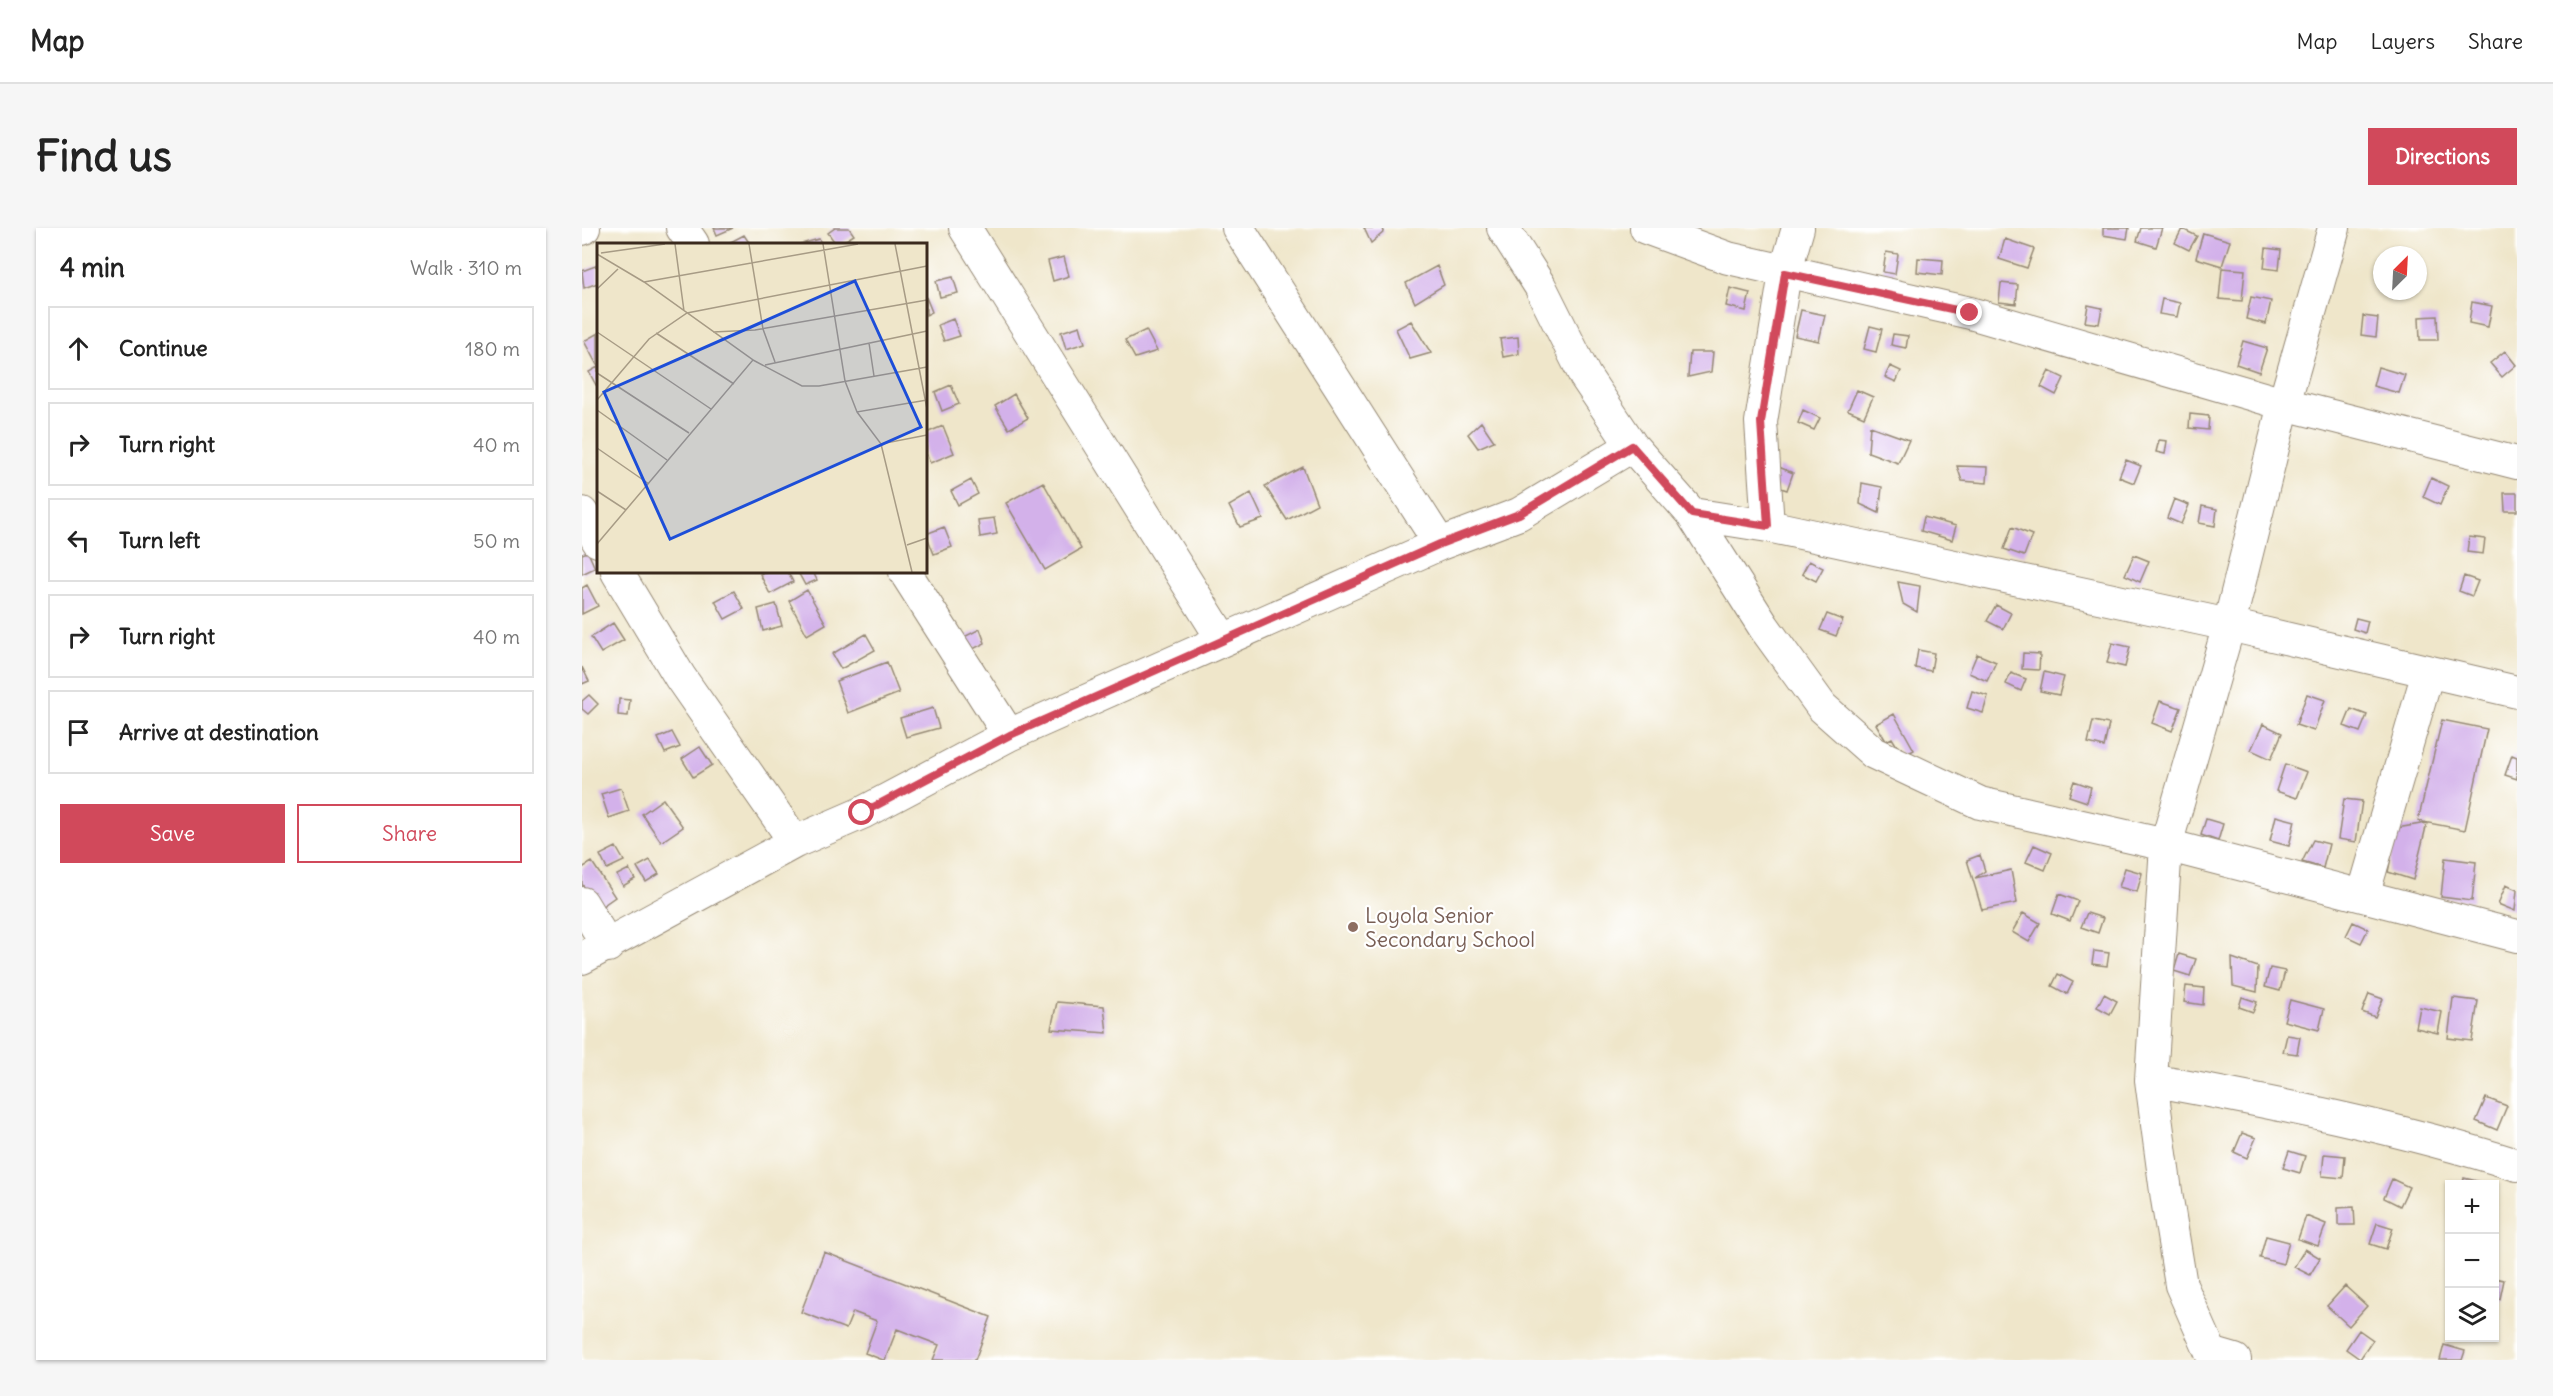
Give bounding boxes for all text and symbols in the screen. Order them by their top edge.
text: Map [30,23,84,59]
text: Map [2297,28,2337,55]
text: Layers [2370,28,2435,55]
text: Share [2468,28,2523,55]
button: Directions [2368,128,2517,185]
text: Find us [36,130,172,182]
inset map [597,243,927,573]
north arrow [2373,246,2427,300]
text: 4 min [60,251,125,284]
text: Walk · 310 m [410,255,522,280]
route end [1956,299,1982,325]
icon: ahead [62,332,95,365]
text: Continue [119,334,208,362]
text: 180 m [465,336,520,361]
icon: right [62,428,95,461]
text: Turn right [119,430,215,458]
text: 40 m [473,432,520,457]
icon: left [62,524,95,557]
text: Turn left [119,526,200,554]
text: 50 m [473,528,520,553]
icon: right [62,620,95,653]
text: Turn right [119,622,215,650]
text: 40 m [473,624,520,649]
icon: arrive [62,716,95,749]
text: Arrive at destination [119,718,319,746]
route start [848,799,874,825]
button: Save [60,804,285,863]
button: Share [297,804,522,863]
place label: Loyola Senior Secondary School [1365,902,1535,953]
marker: Loyola Senior Secondary School [1346,920,1360,934]
map controls [2445,1180,2499,1342]
button: + [2445,1180,2499,1234]
button: − [2445,1234,2499,1288]
button: layers [2445,1288,2499,1342]

